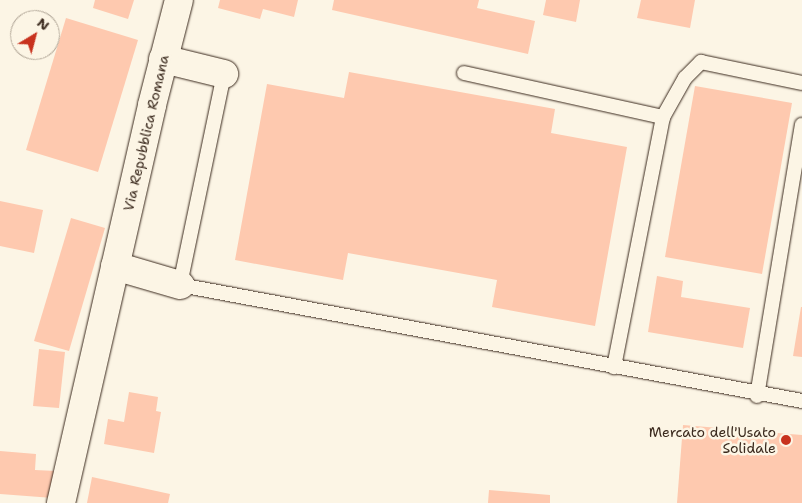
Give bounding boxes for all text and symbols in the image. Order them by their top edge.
north arrow [10,10,60,60]
text: N [34,13,53,34]
street label: Via Repubblica Romana [120,53,172,213]
place label: Mercato dell'Usato Solidale [649,424,776,457]
marker: Mercato dell'Usato Solidale [780,434,792,446]

